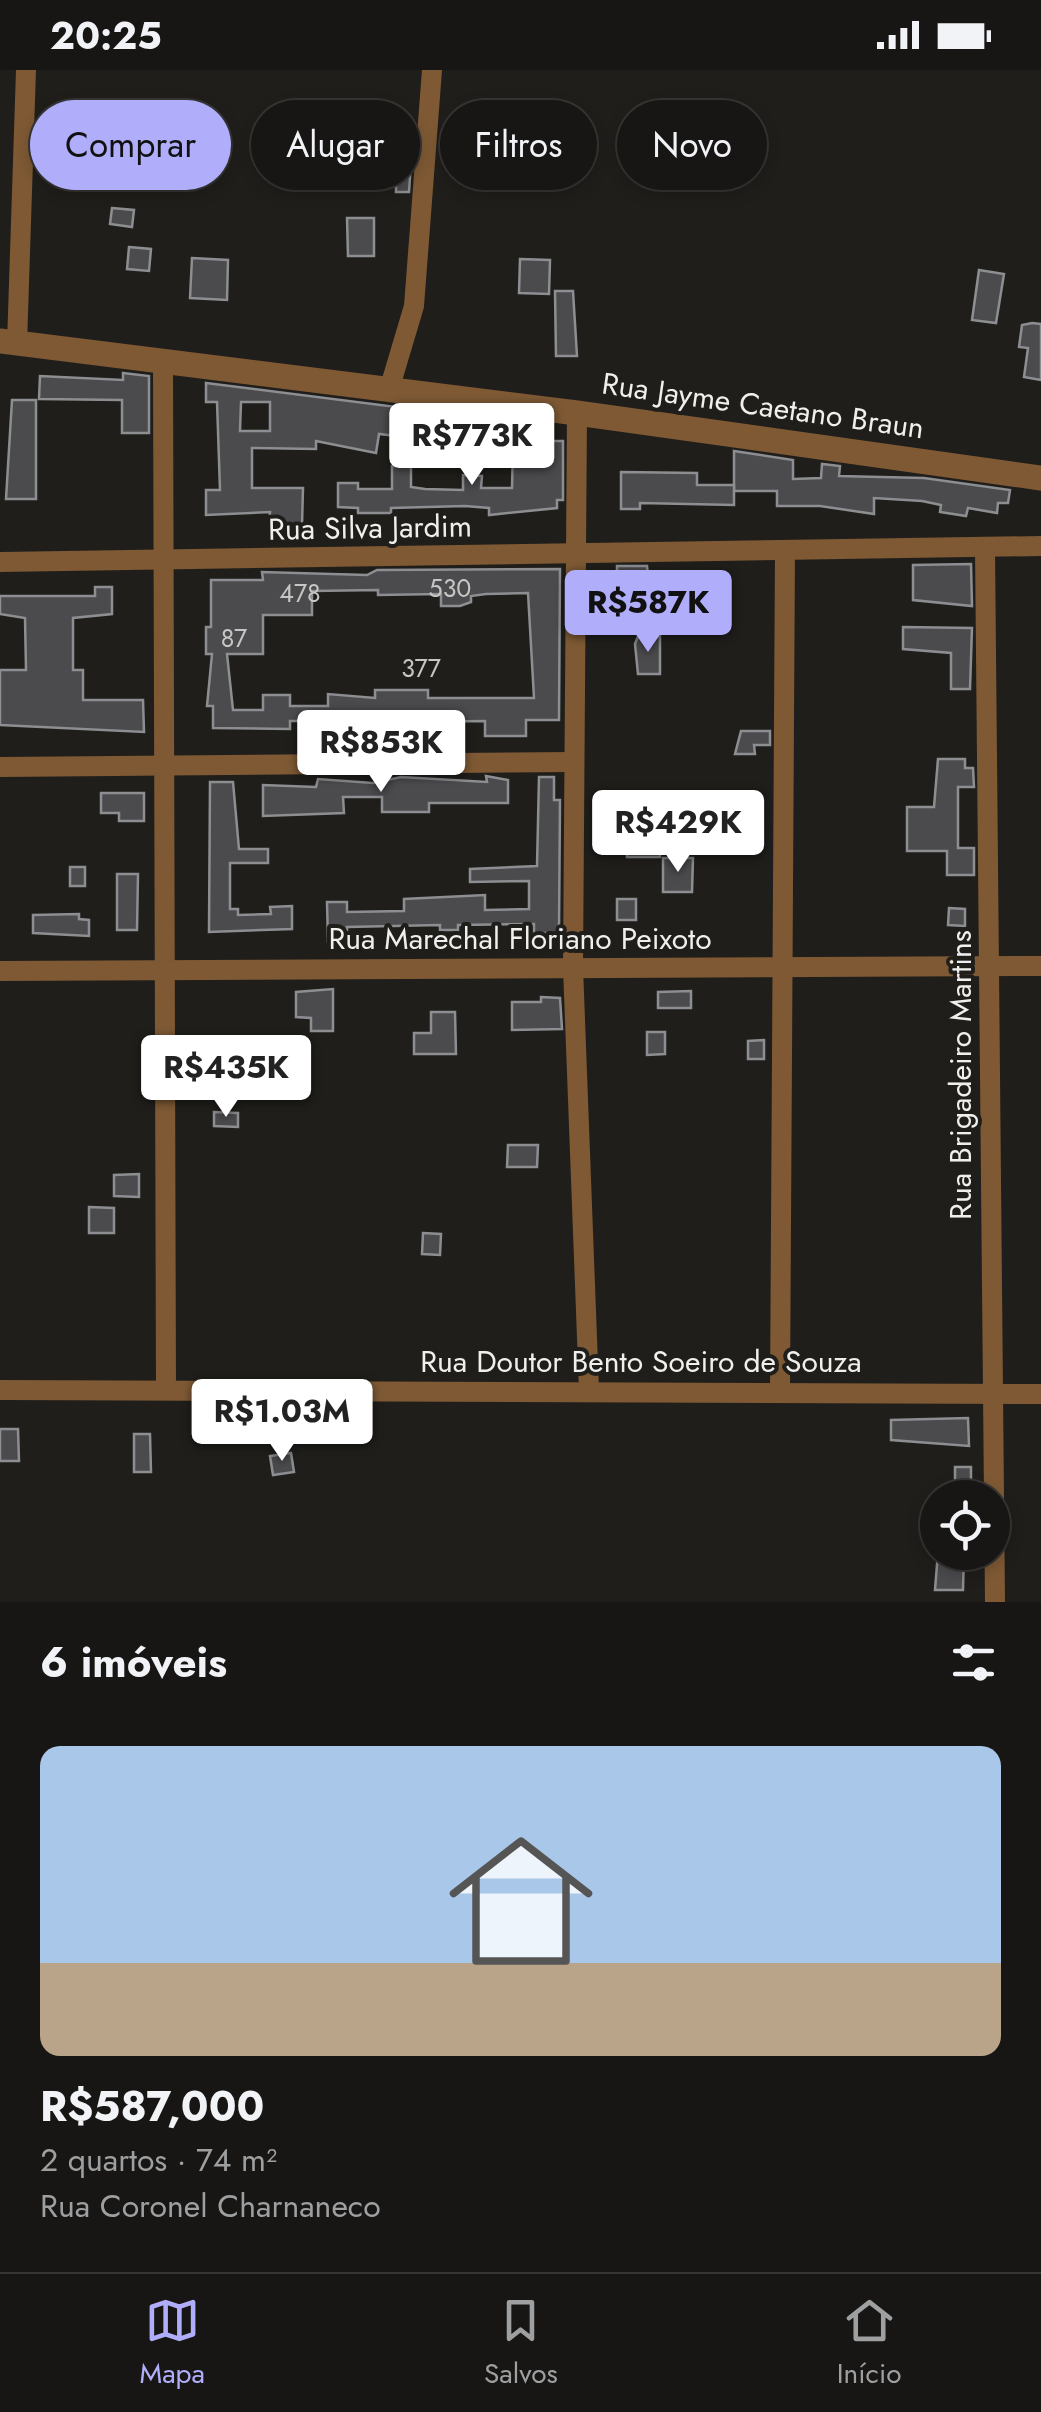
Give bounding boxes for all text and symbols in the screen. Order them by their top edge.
text: 20:25 [50,8,162,63]
chip: Comprar [30,100,231,190]
chip: Alugar [251,100,420,190]
chip: Filtros [440,100,597,190]
chip: Novo [617,100,767,190]
street label: Rua Jayme Caetano Braun [599,362,927,449]
pin: R$773K [391,403,553,488]
text: R$773K [411,412,533,458]
street label: Rua Silva Jardim [268,504,472,551]
house number: 530 [429,570,471,606]
pin: R$587K [567,570,729,655]
house number: 478 [279,575,321,611]
text: R$587K [587,579,709,625]
house number: 87 [221,620,247,656]
house number: 377 [401,650,441,686]
pin: R$853K [300,710,462,795]
text: R$853K [319,719,443,765]
pin: R$429K [597,790,759,875]
text: R$429K [614,799,742,845]
street label: Rua Marechal Floriano Peixoto [328,917,712,960]
street label: Rua Brigadeiro Martins [939,930,982,1220]
pin: R$435K [145,1035,307,1120]
text: R$435K [163,1044,289,1090]
street label: Rua Doutor Bento Soeiro de Souza [420,1340,862,1383]
pin: R$1.03M [190,1379,374,1464]
text: R$1.03M [214,1388,350,1434]
map controls [920,1480,1010,1570]
button: locate [920,1480,1010,1570]
text: 6 imóveis [40,1632,227,1693]
icon: filters [946,1635,1001,1690]
icon: home [431,1811,611,1991]
text: R$587,000 [40,2076,264,2137]
text: 2 quartos · 74 m² [40,2137,277,2183]
text: Rua Coronel Charnaneco [40,2183,381,2229]
tab: Mapa [139,2293,205,2394]
tab: Salvos [484,2293,558,2394]
tab: Início [837,2293,901,2394]

